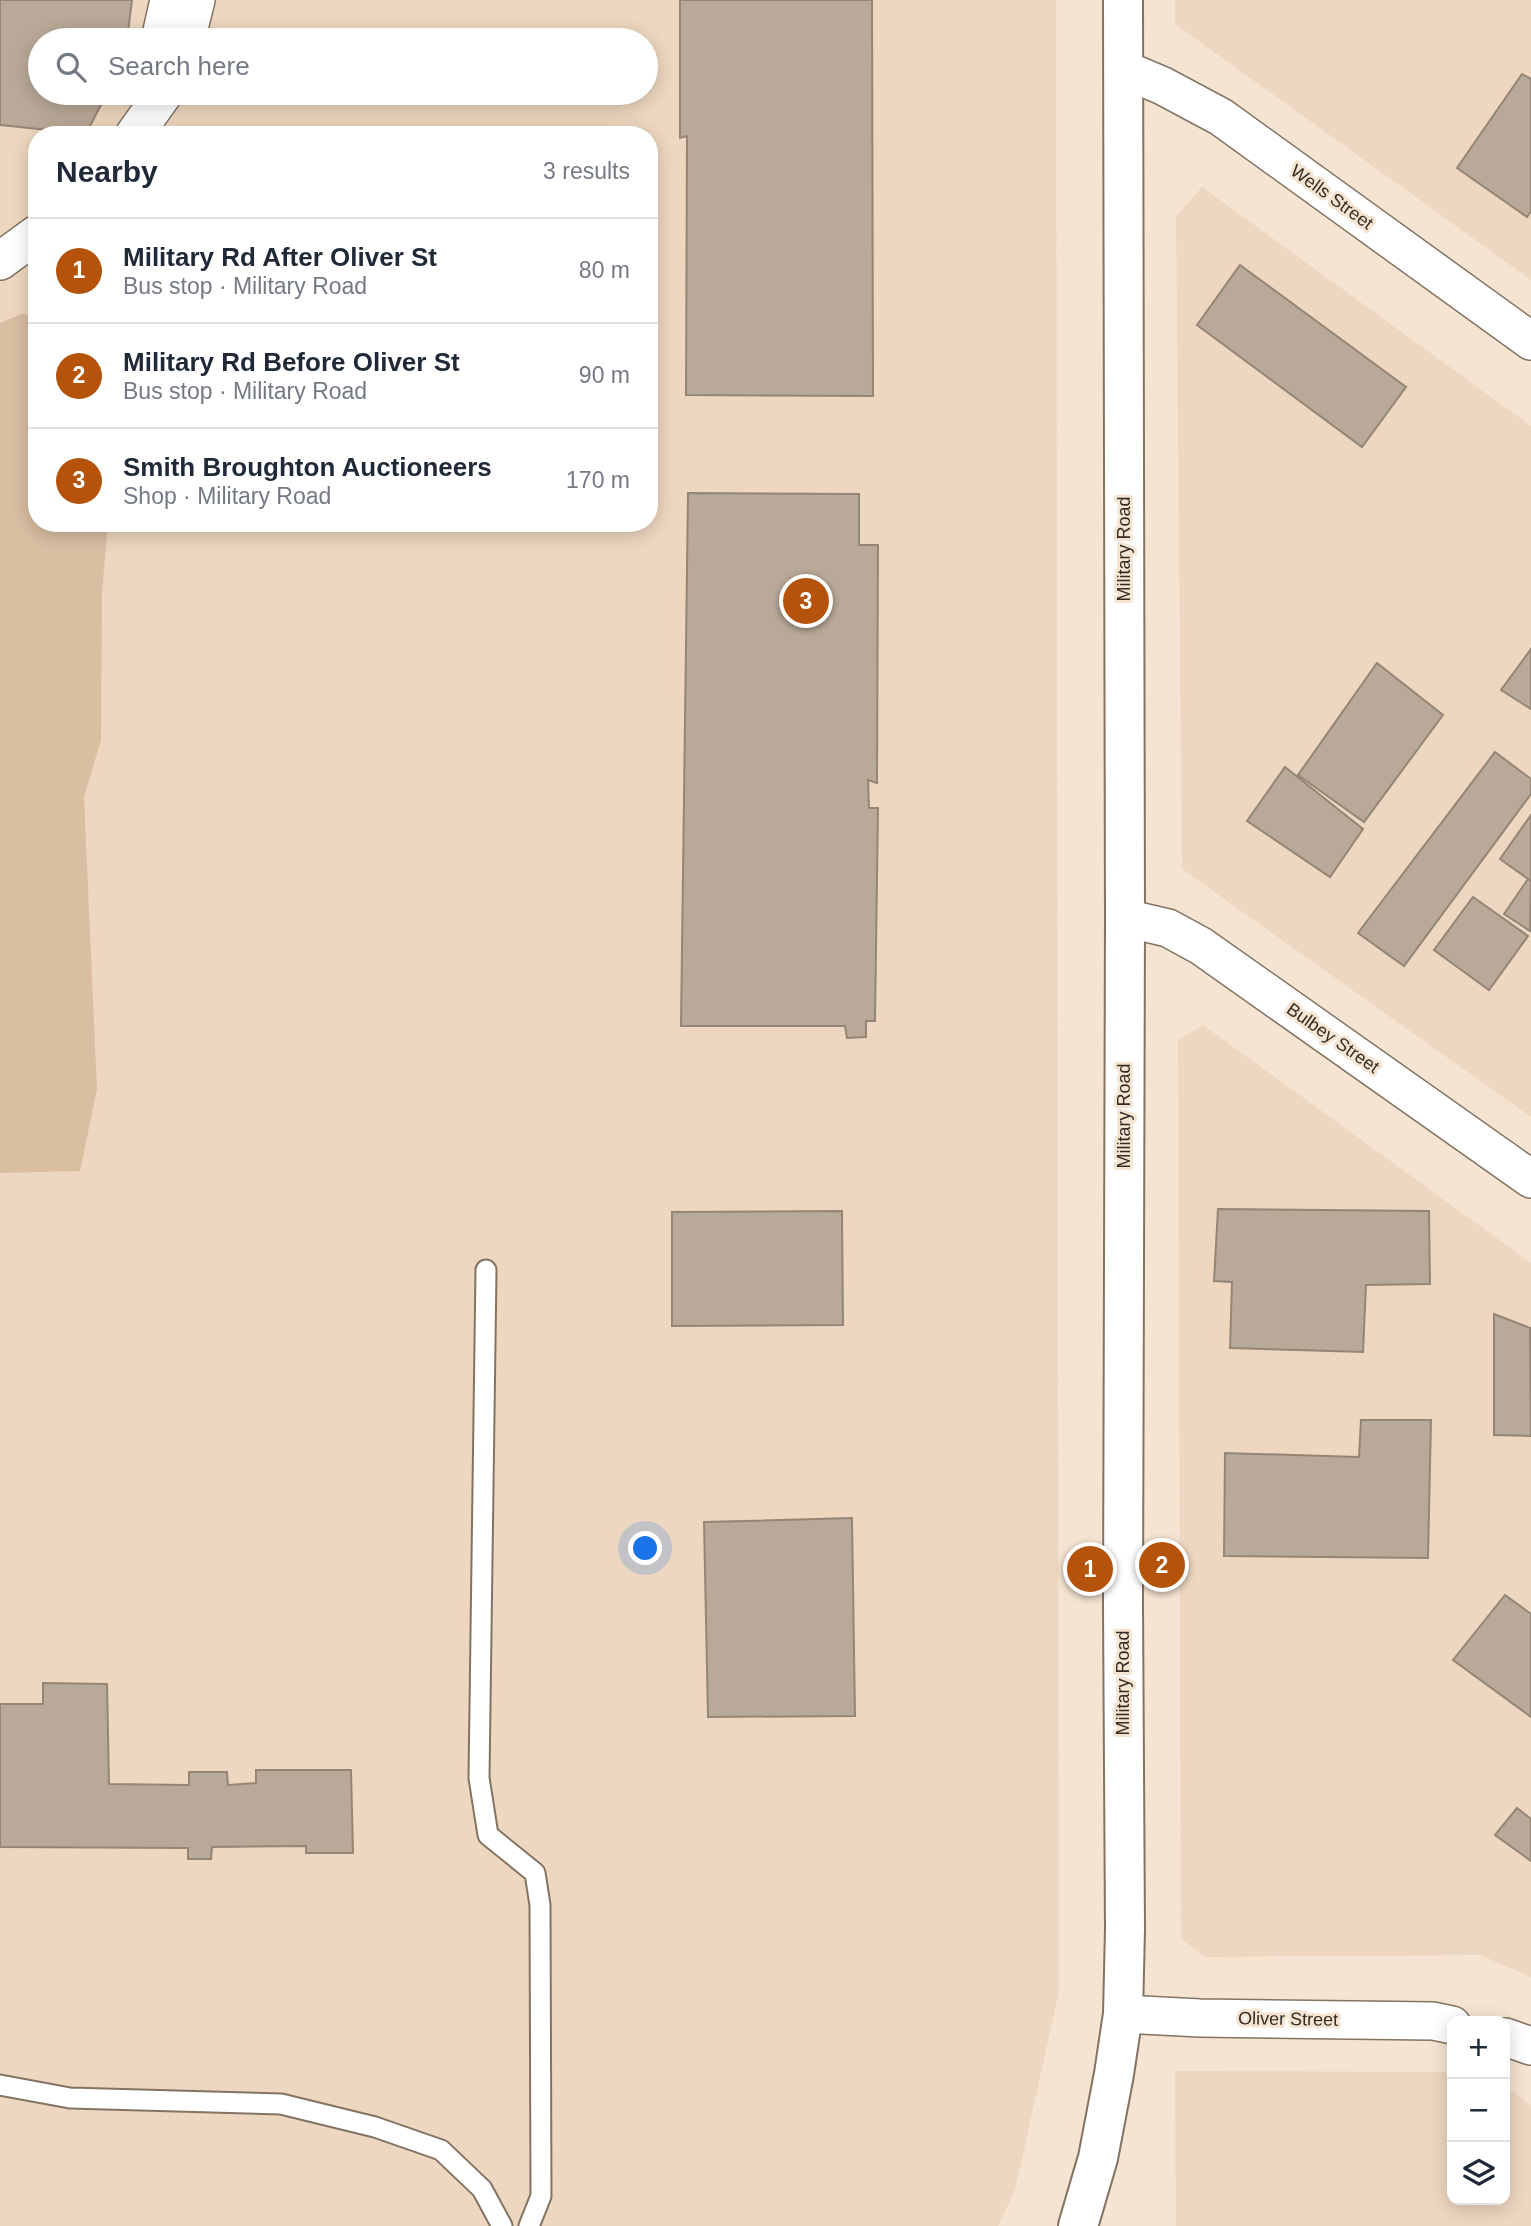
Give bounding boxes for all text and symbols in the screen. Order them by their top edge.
search box [28,28,658,105]
icon: search [52,48,90,86]
text: Search here [108,51,250,81]
text: Nearby [56,155,158,188]
text: 3 results [543,158,630,184]
street label: Wells Street [1287,160,1377,234]
text: Military Rd After Oliver St [123,242,437,272]
text: 1 [73,257,85,283]
text: 80 m [579,257,630,283]
text: Bus stop · Military Road [123,273,367,299]
text: Military Rd Before Oliver St [123,347,460,377]
text: 2 [73,362,85,388]
text: 90 m [579,362,630,388]
text: Bus stop · Military Road [123,378,367,404]
text: Smith Broughton Auctioneers [123,452,492,482]
text: 3 [73,467,85,493]
text: 170 m [566,467,630,493]
text: Shop · Military Road [123,483,331,509]
street label: Military Road [1114,496,1134,602]
pin: 3 [783,575,829,627]
street label: Bulbey Street [1283,999,1383,1077]
street label: Military Road [1114,1063,1134,1169]
your location [628,1531,662,1565]
pin: 2 [1139,1539,1185,1591]
pin: 1 [1067,1543,1113,1595]
street label: Military Road [1113,1630,1133,1736]
street label: Oliver Street [1238,2008,1338,2030]
map controls [1447,2016,1510,2205]
button: + [1447,2016,1510,2079]
button: − [1447,2079,1510,2142]
button: layers [1447,2142,1510,2205]

